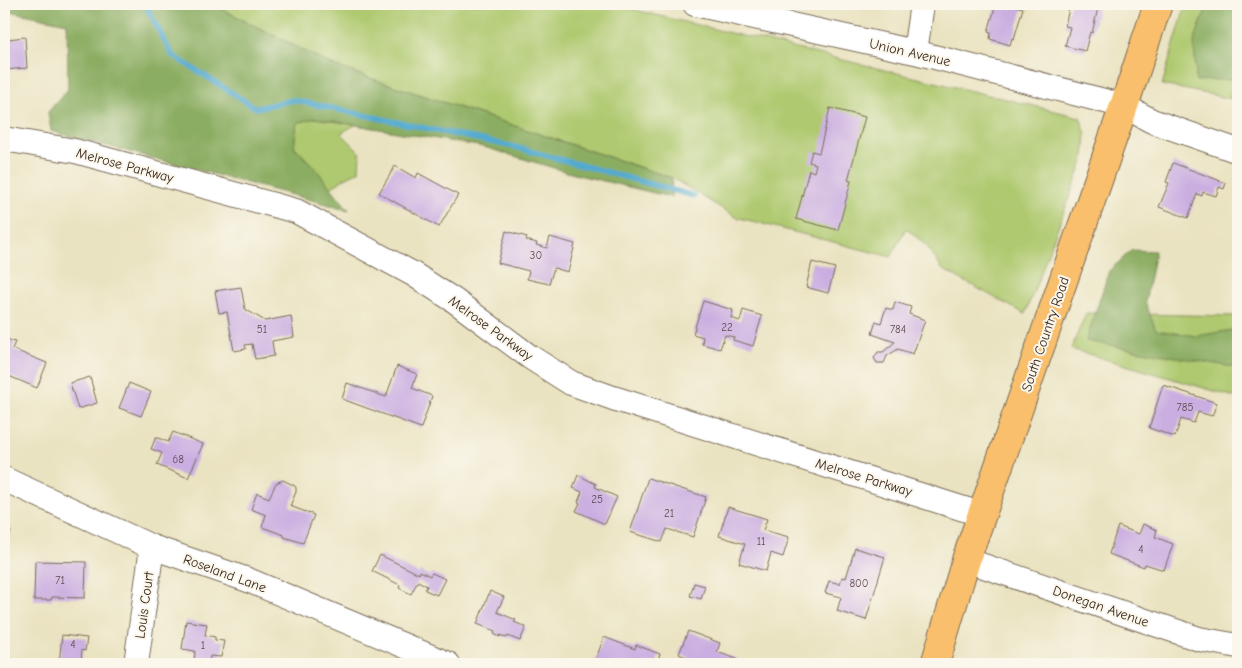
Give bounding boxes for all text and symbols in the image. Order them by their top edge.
street label: Union Avenue [868,35,952,70]
street label: Melrose Parkway [74,144,176,187]
house number: 30 [530,249,542,262]
street label: South Country Road [1018,275,1073,394]
street label: Melrose Parkway [445,292,537,365]
house number: 22 [721,321,733,334]
house number: 51 [257,323,267,336]
house number: 784 [890,323,906,336]
house number: 785 [1177,401,1193,414]
house number: 68 [172,453,184,466]
street label: Melrose Parkway [813,455,915,500]
house number: 25 [591,493,603,506]
house number: 21 [664,507,674,520]
house number: 11 [757,535,765,548]
house number: 4 [1138,543,1144,556]
street label: Roseland Lane [181,551,269,596]
street label: Louis Court [131,569,158,640]
house number: 71 [55,574,65,587]
house number: 800 [849,577,869,590]
street label: Donegan Avenue [1050,582,1151,631]
house number: 4 [70,638,76,651]
house number: 1 [201,639,205,652]

